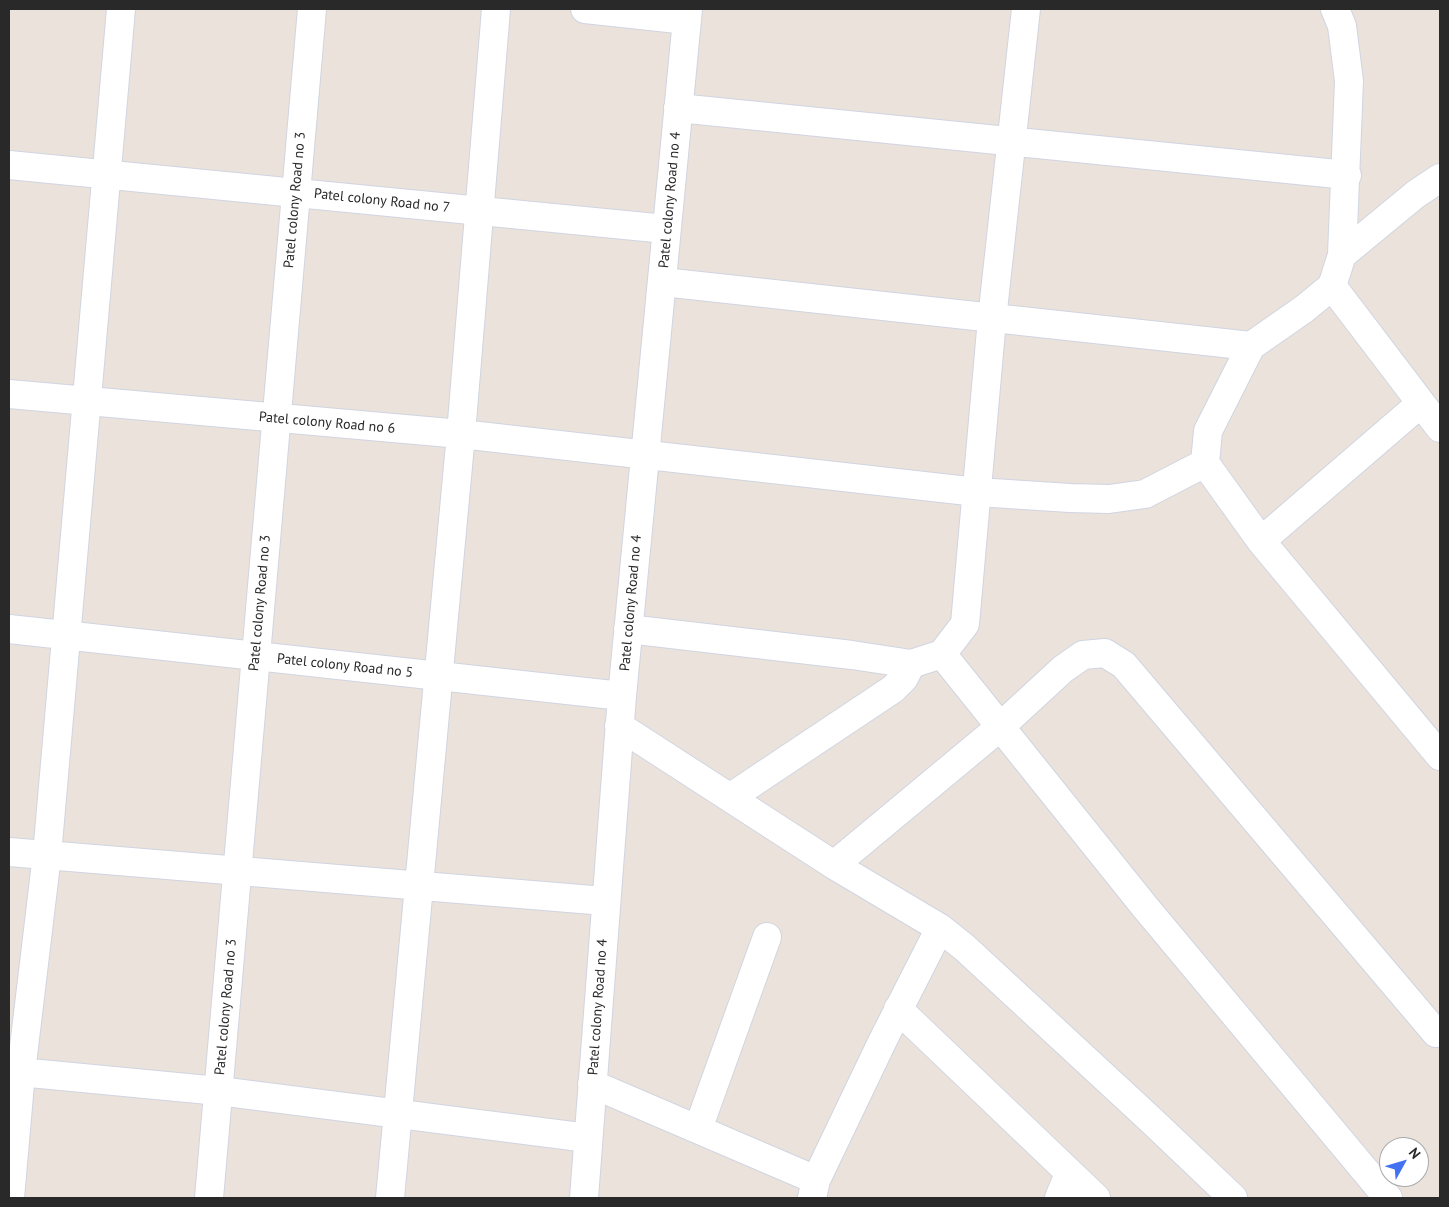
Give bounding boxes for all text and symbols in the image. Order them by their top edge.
street label: Patel colony Road no 3 [281,131,309,269]
street label: Patel colony Road no 4 [656,131,684,269]
street label: Patel colony Road no 7 [313,186,451,216]
street label: Patel colony Road no 6 [258,409,396,437]
street label: Patel colony Road no 3 [246,534,274,672]
street label: Patel colony Road no 4 [617,534,645,672]
street label: Patel colony Road no 5 [276,651,414,681]
street label: Patel colony Road no 3 [212,938,240,1076]
street label: Patel colony Road no 4 [585,938,611,1076]
north arrow [1379,1137,1429,1187]
text: N [1405,1144,1425,1162]

